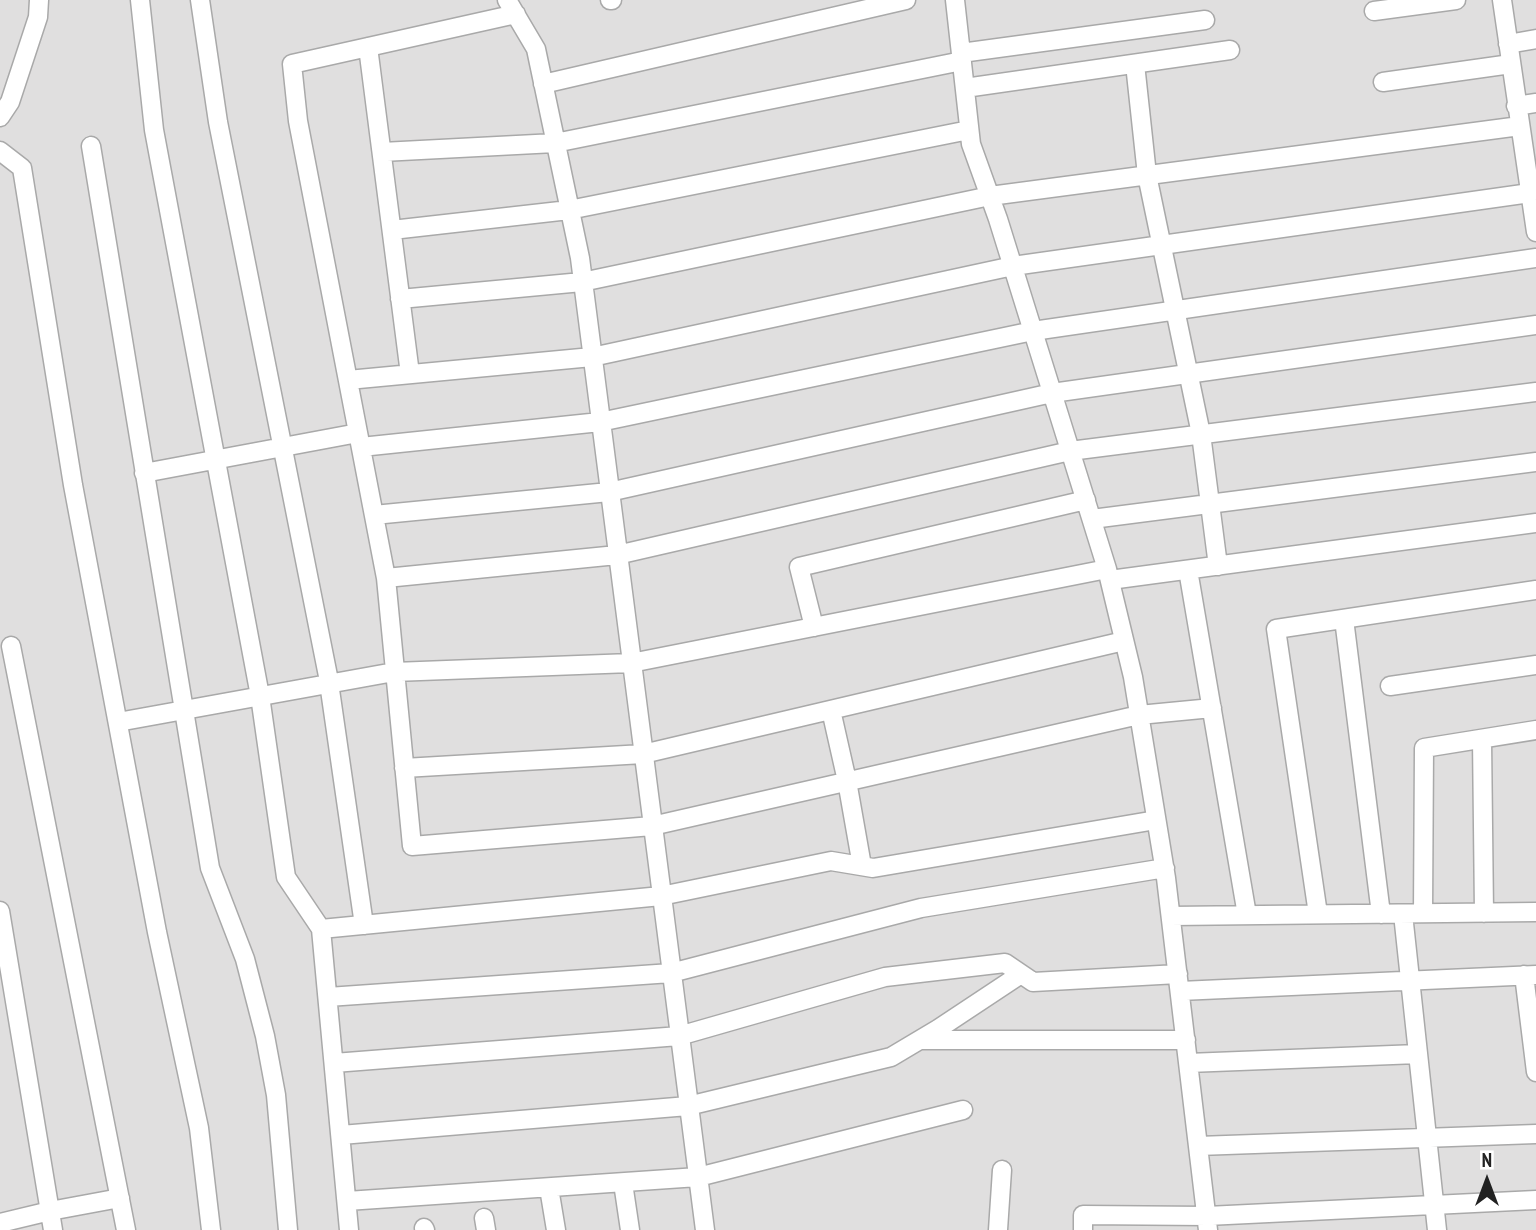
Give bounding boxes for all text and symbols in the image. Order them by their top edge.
north arrow [1452,1146,1522,1216]
text: N [1482,1148,1492,1172]

